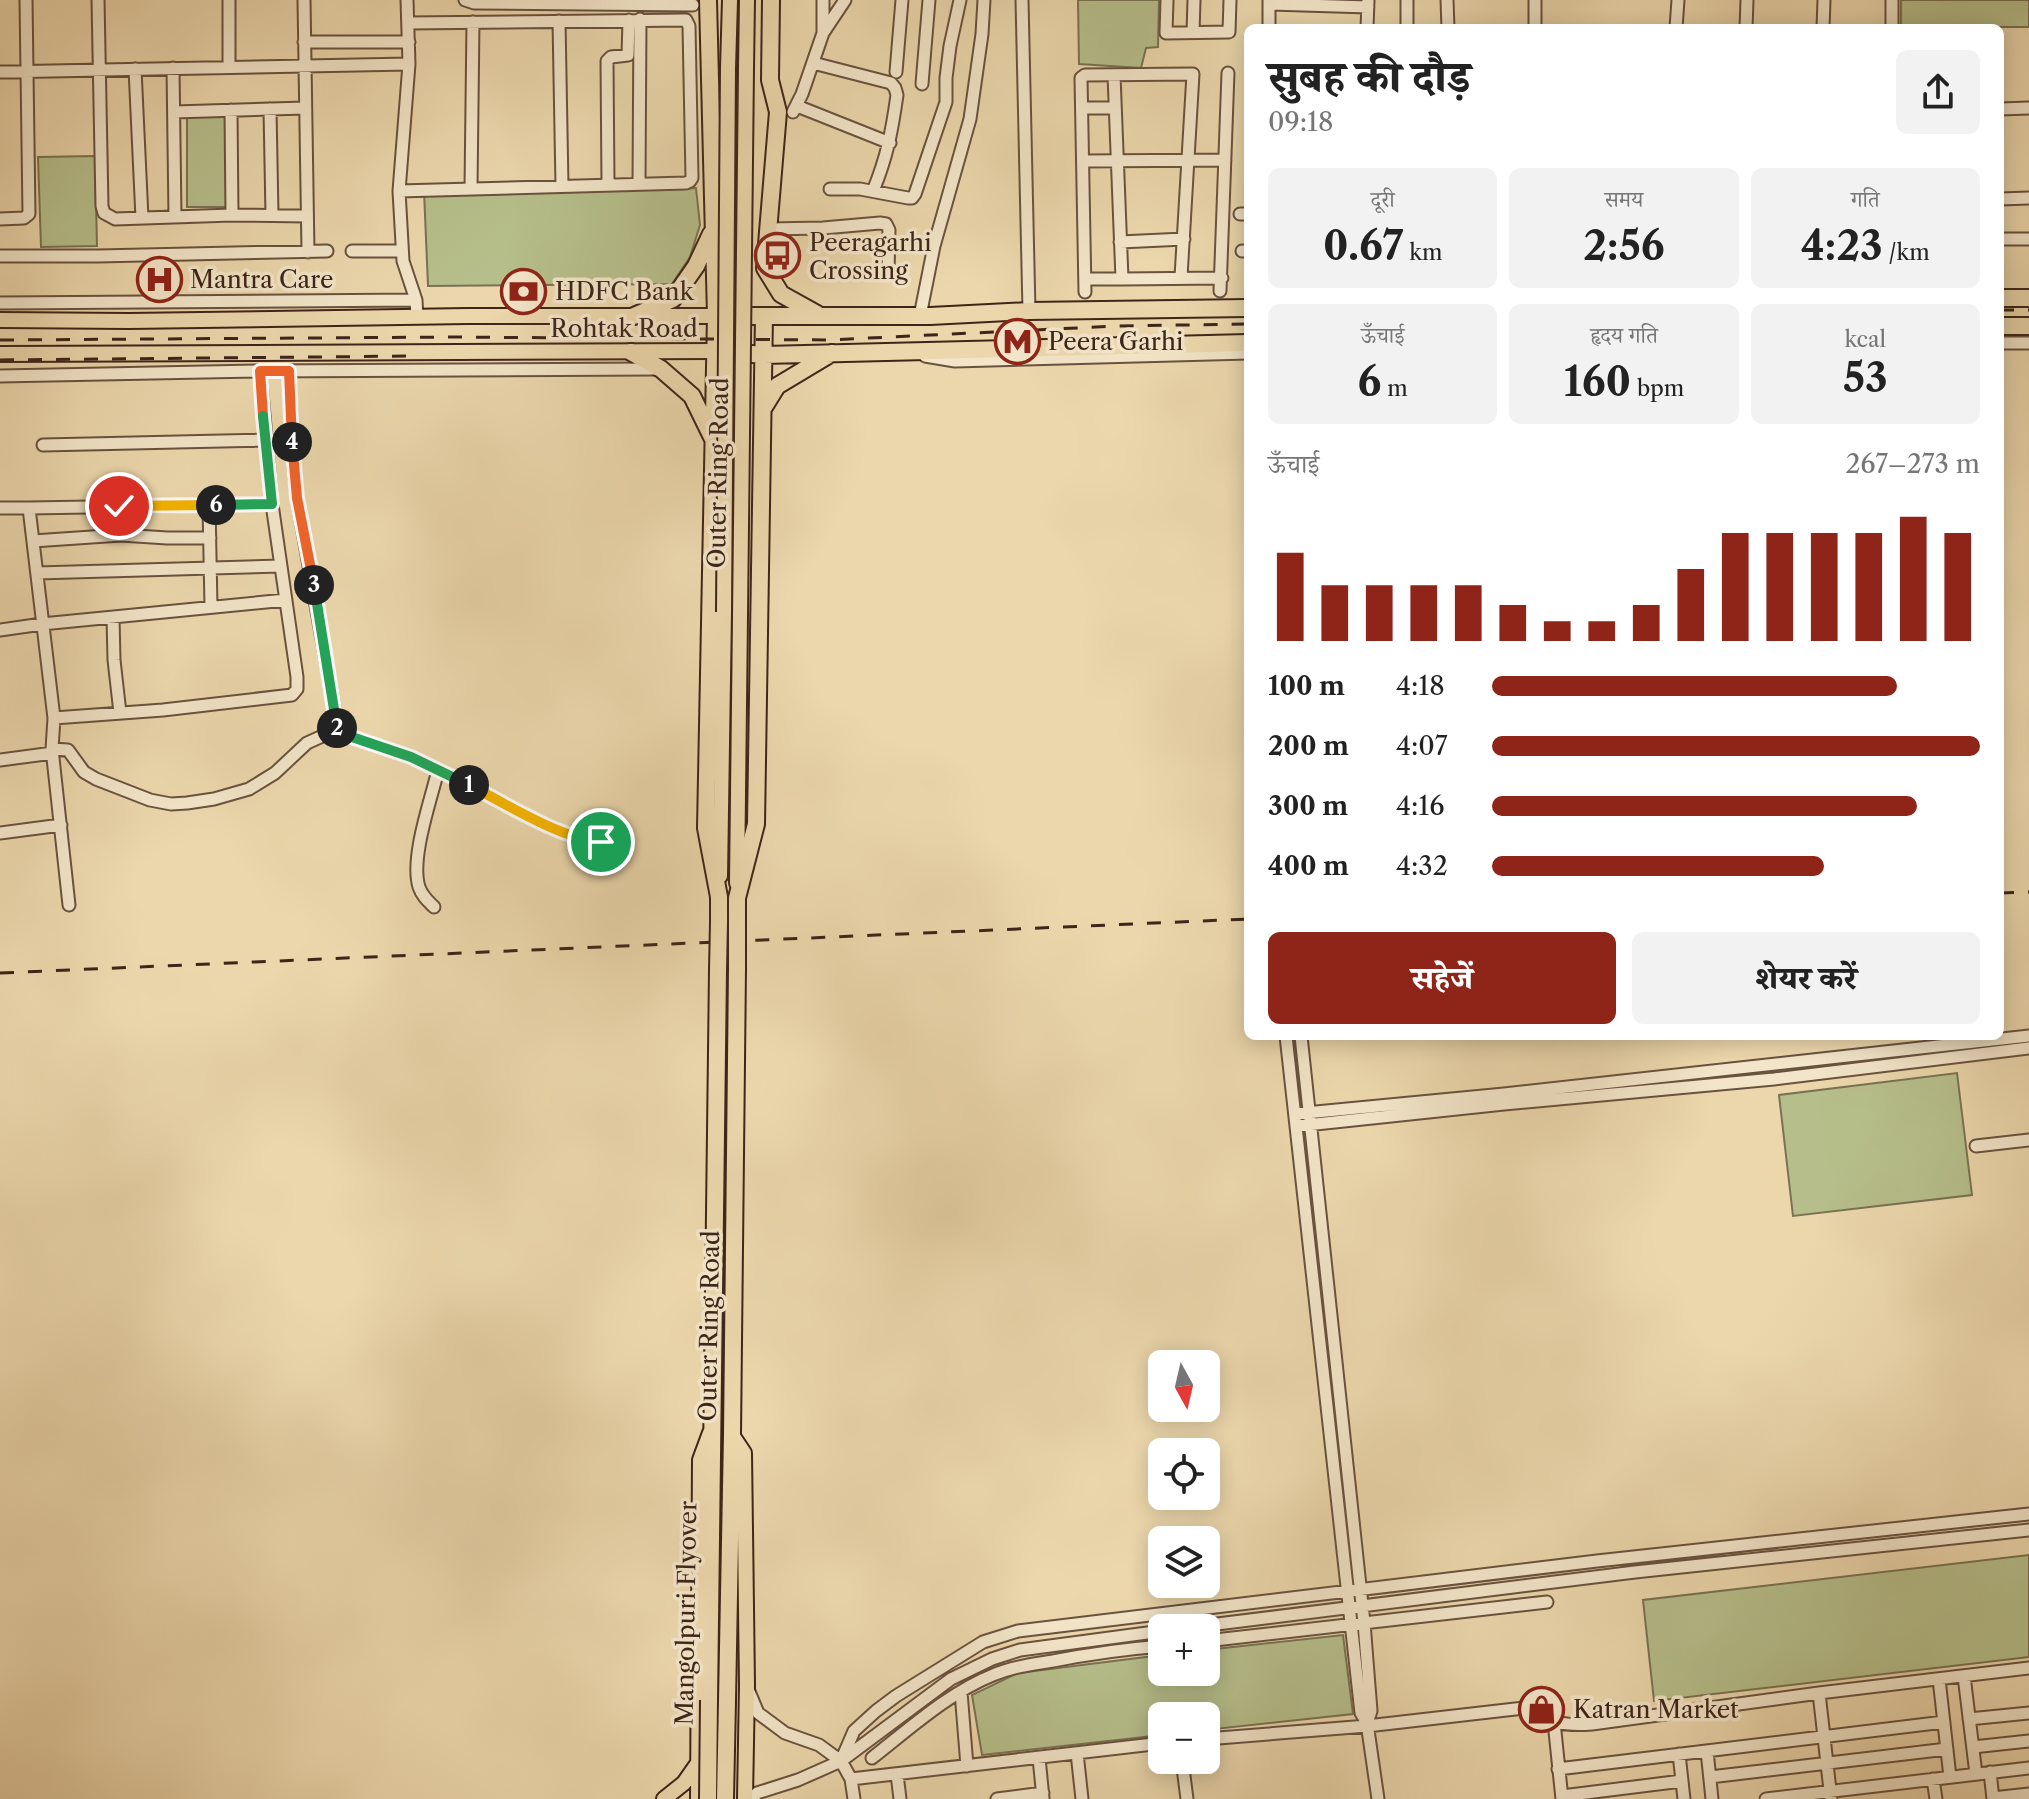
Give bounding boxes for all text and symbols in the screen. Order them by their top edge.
text: सुबह की दौड़ [1268,49,1471,103]
button: share [1896,50,1980,134]
text: 09:18 [1268,106,1333,138]
text: दूरी [1371,186,1395,213]
text: समय [1605,186,1643,213]
text: गति [1851,186,1880,213]
text: 0.67 [1323,221,1403,270]
text: 2:56 [1583,221,1665,270]
text: 4:23 [1801,221,1883,270]
place label: Peeragarhi Crossing [809,228,931,285]
bus stop icon: Peeragarhi Crossing [754,232,802,280]
text: km [1403,239,1442,266]
text: /km [1883,239,1930,266]
hospital icon: Mantra Care [135,255,183,303]
place label: Mantra Care [190,265,333,294]
bank icon: HDFC Bank [500,267,548,315]
place label: HDFC Bank [555,277,695,306]
street label: Rohtak Road [550,314,698,343]
metro station icon: Peera Garhi [993,317,1041,365]
text: ऊँचाई [1361,322,1404,349]
text: हृदय गति [1590,322,1658,349]
text: kcal [1845,326,1886,353]
place label: Peera Garhi [1048,327,1183,356]
text: 53 [1843,353,1888,402]
text: 6 [1358,357,1381,406]
text: 160 [1564,357,1631,406]
text: m [1381,375,1408,402]
text: bpm [1631,375,1684,402]
street label: Outer Ring Road [702,377,734,569]
pin: 4 [272,422,312,462]
text: 4 [285,428,299,455]
text: ऊँचाई [1268,448,1319,480]
text: 267–273 m [1845,448,1980,480]
pin [85,472,153,540]
icon: check [97,484,141,528]
pin: 6 [196,485,236,525]
text: 6 [209,491,223,518]
pin: 3 [294,565,334,605]
text: 3 [308,571,320,598]
text: 100 m [1268,670,1345,702]
text: 4:18 [1396,670,1445,702]
pin: 2 [317,708,357,748]
text: 2 [331,714,344,741]
text: 200 m [1268,730,1349,762]
text: 4:07 [1396,730,1448,762]
pin: 1 [449,765,489,805]
text: 1 [464,771,474,798]
text: 300 m [1268,790,1348,822]
text: 4:16 [1396,790,1444,822]
pin [567,808,635,876]
icon: arrive [579,820,623,864]
text: 400 m [1268,850,1349,882]
text: 4:32 [1396,850,1448,882]
button: सहेजें [1268,932,1616,1024]
button: शेयर करें [1632,932,1980,1024]
street label: Outer Ring Road [693,1230,725,1422]
north arrow [1148,1350,1220,1422]
map controls [1148,1350,1220,1774]
button: locate [1148,1438,1220,1510]
street label: Mangolpuri Flyover [670,1500,702,1726]
button: layers [1148,1526,1220,1598]
button: + [1148,1614,1220,1686]
shop icon: Katran Market [1518,1685,1566,1733]
place label: Katran Market [1573,1695,1739,1724]
button: − [1148,1702,1220,1774]

